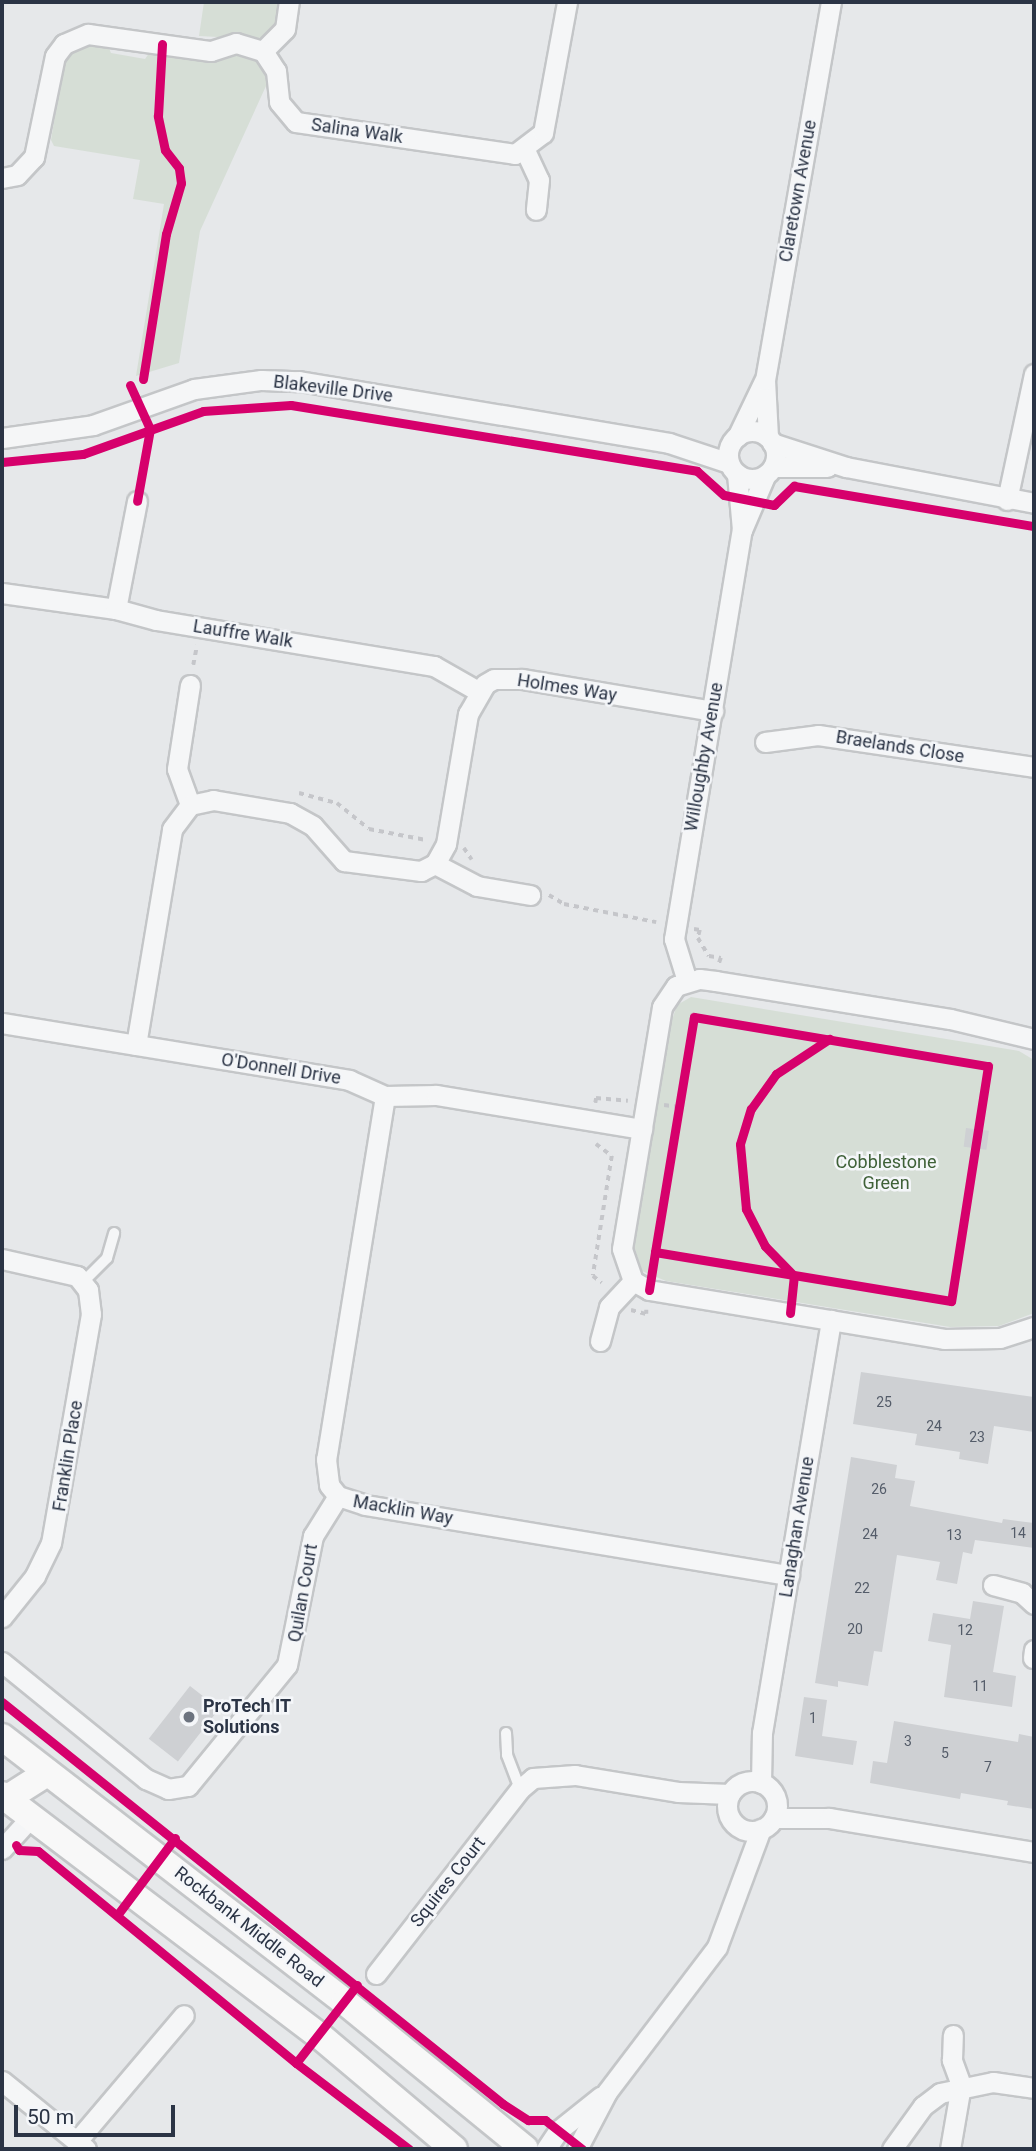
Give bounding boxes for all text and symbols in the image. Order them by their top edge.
street label: Salina Walk [310,114,404,148]
street label: Claretown Avenue [775,118,821,264]
street label: Blakeville Drive [272,371,394,407]
street label: Lauffre Walk [192,615,294,653]
street label: Holmes Way [516,669,618,707]
street label: Willoughby Avenue [680,681,728,833]
street label: Braelands Close [834,726,966,768]
street label: O'Donnell Drive [220,1049,342,1089]
park label: Cobblestone Green [836,1152,936,1194]
house number: 25 [876,1394,892,1410]
street label: Franklin Place [49,1399,87,1513]
house number: 24 [926,1418,942,1434]
house number: 23 [969,1429,985,1445]
street label: Lanaghan Avenue [775,1455,819,1599]
house number: 26 [871,1481,887,1497]
street label: Macklin Way [351,1491,455,1529]
house number: 14 [1010,1525,1026,1541]
house number: 24 [862,1526,878,1542]
house number: 13 [946,1527,962,1543]
street label: Quilan Court [284,1542,322,1644]
house number: 22 [854,1580,870,1596]
house number: 20 [847,1621,863,1637]
house number: 12 [957,1622,973,1638]
house number: 11 [972,1678,988,1694]
place label: ProTech IT Solutions [203,1696,291,1738]
marker: ProTech IT Solutions [181,1709,197,1725]
house number: 1 [809,1710,817,1726]
house number: 3 [904,1733,912,1749]
house number: 5 [941,1745,949,1761]
house number: 7 [984,1759,992,1775]
street label: Squires Court [406,1832,490,1932]
street label: Rockbank Middle Road [170,1862,328,1992]
scale bar [18,2092,178,2136]
text: 50 m [27,2105,74,2129]

